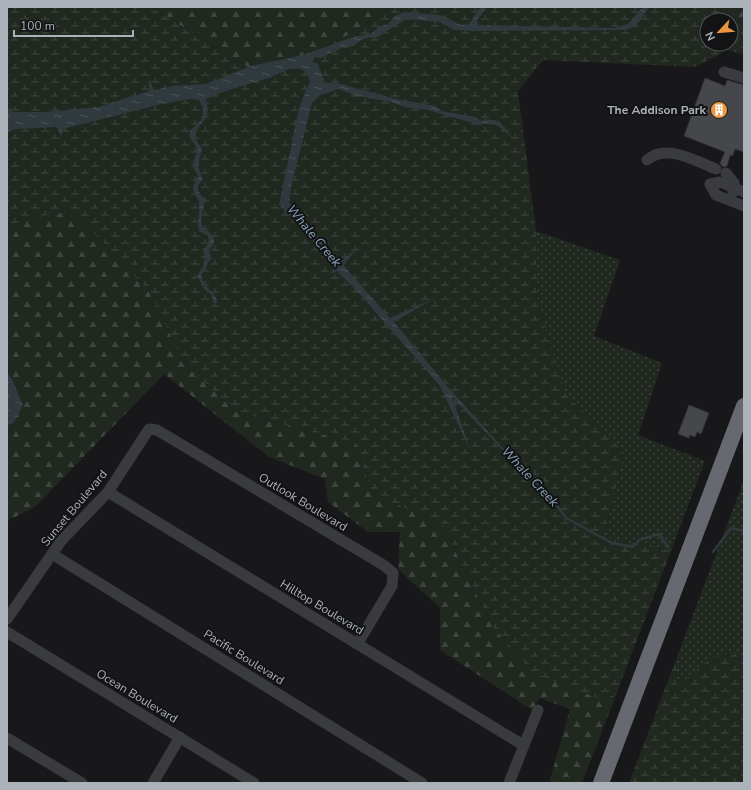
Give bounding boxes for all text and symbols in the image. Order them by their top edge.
scale bar [14,12,133,38]
north arrow [699,12,739,52]
text: 100 m [20,18,55,34]
text: N [702,29,719,43]
building icon: The Addison Park [709,100,729,120]
place label: The Addison Park [607,102,707,118]
water label: Whale Creek [283,201,346,271]
water label: Whale Creek [497,443,563,511]
street label: Sunset Boulevard [37,466,111,550]
street label: Outlook Boulevard [256,469,350,535]
street label: Hilltop Boulevard [277,576,367,638]
street label: Pacific Boulevard [201,626,287,688]
street label: Ocean Boulevard [93,665,181,727]

